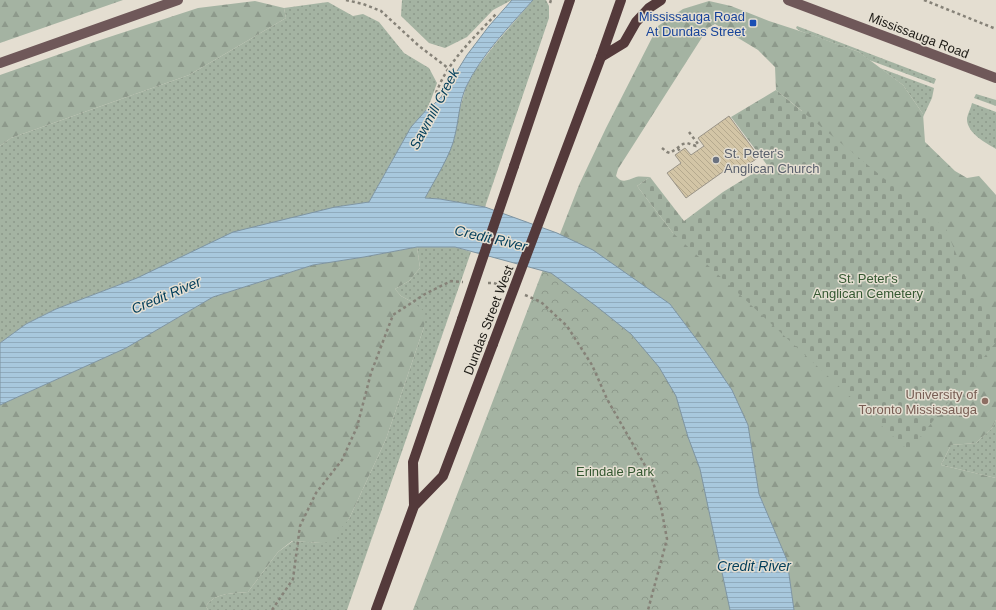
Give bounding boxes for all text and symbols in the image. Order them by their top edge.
place label: Mississauga Road At Dundas Street [639,9,745,39]
street label: Mississauga Road [867,9,971,62]
marker: Mississauga Road At Dundas Street [748,18,758,28]
water label: Sawmill Creek [406,65,463,152]
place label: St. Peter's Anglican Church [724,146,819,176]
marker: St. Peter's Anglican Church [711,155,721,165]
water label: Credit River [453,222,530,254]
street label: Dundas Street West [461,263,516,377]
park label: St. Peter's Anglican Cemetery [813,271,923,301]
water label: Credit River [129,273,204,317]
place label: University of Toronto Mississauga [859,387,978,417]
marker: University of Toronto Mississauga [980,396,990,406]
park label: Erindale Park [576,464,655,479]
water label: Credit River [717,558,792,574]

